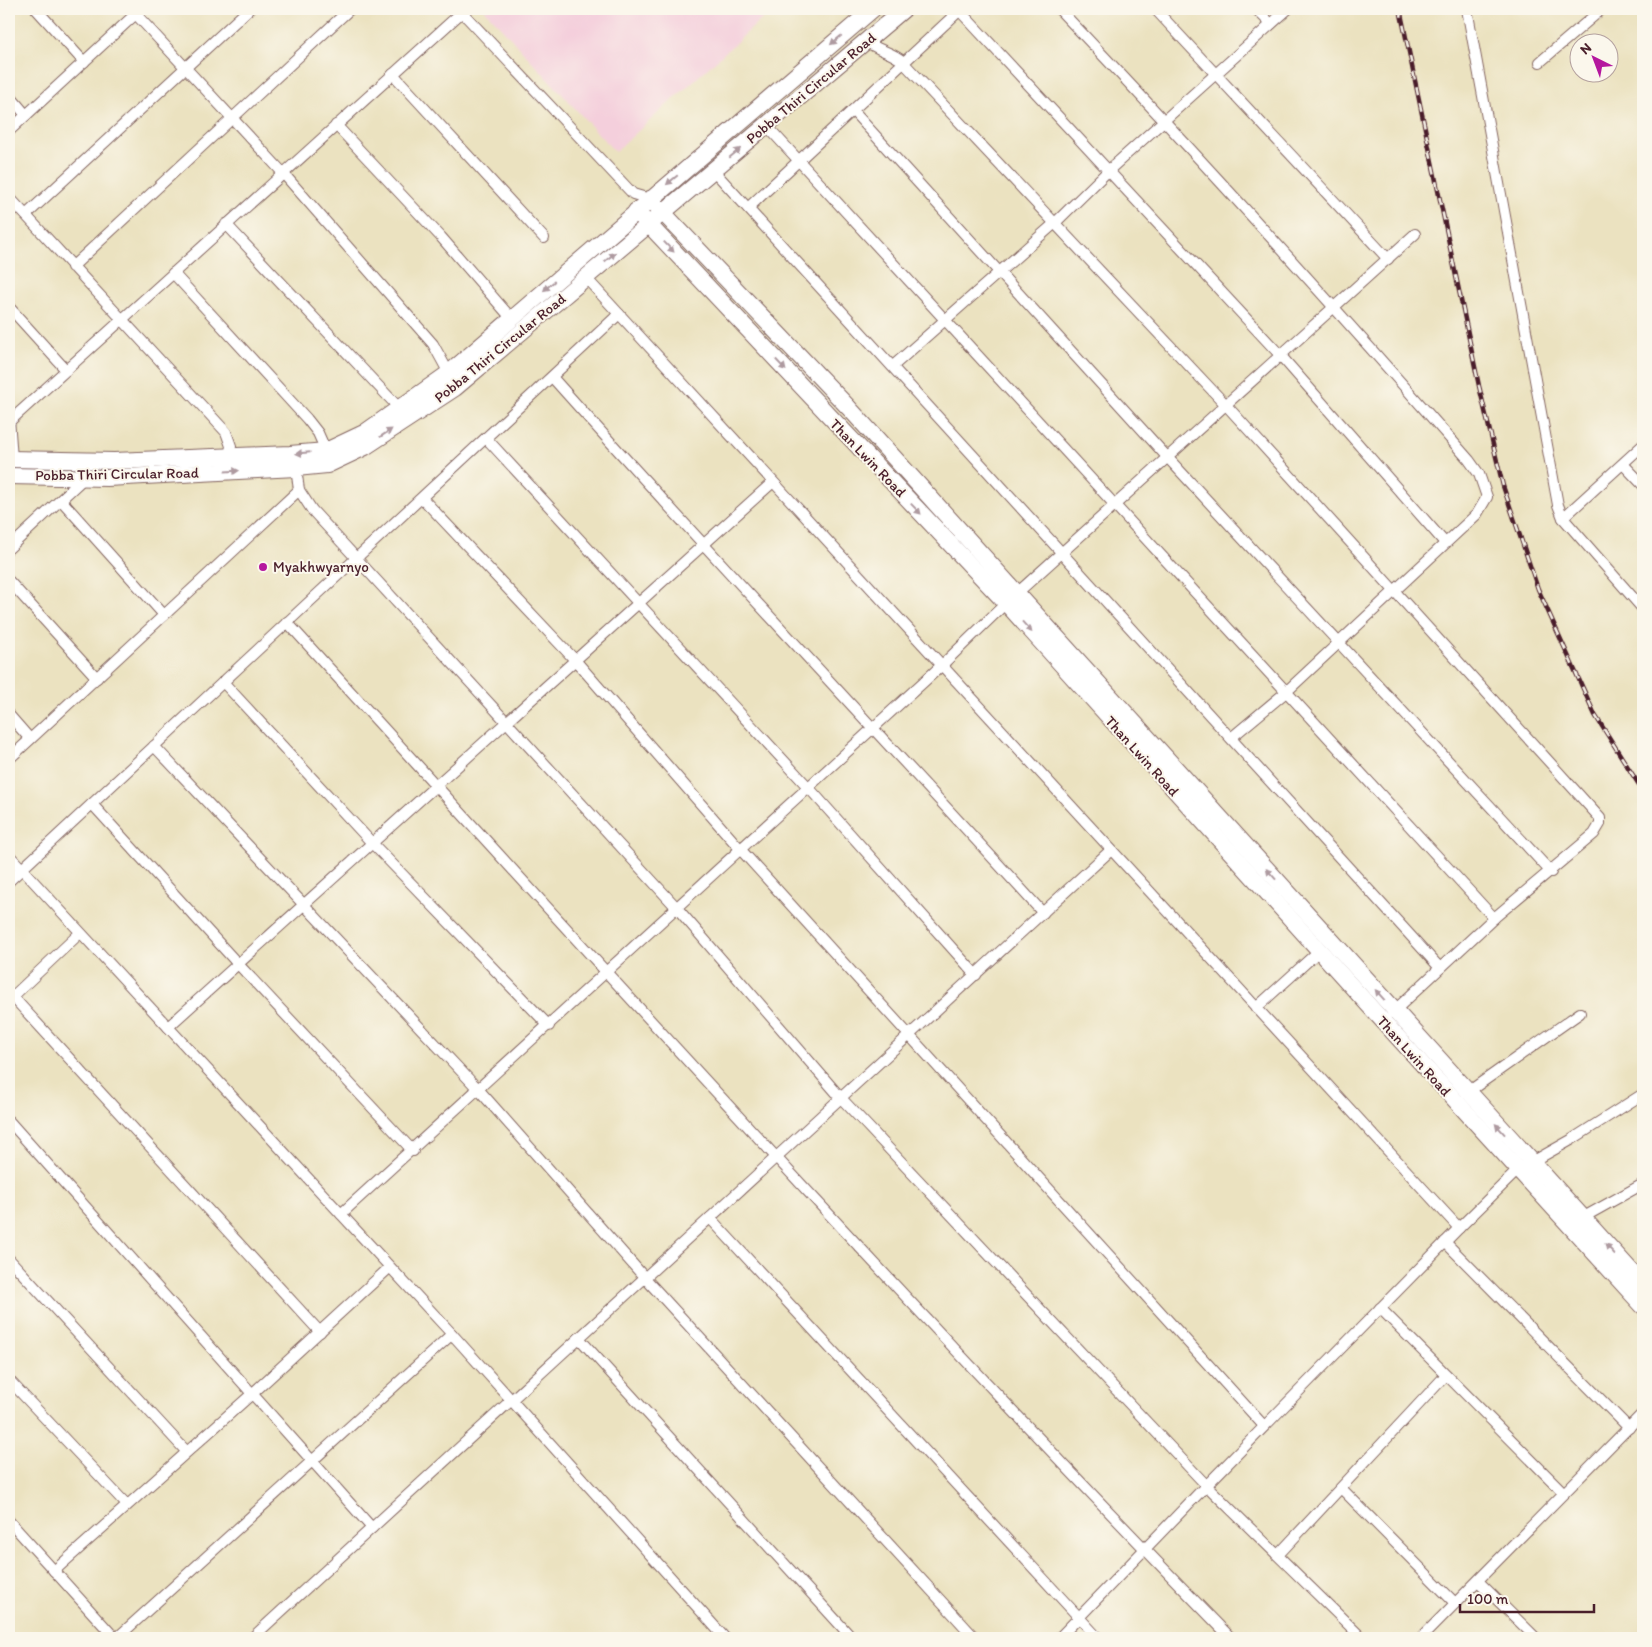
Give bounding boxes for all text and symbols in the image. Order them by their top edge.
street label: Pobba Thiri Circular Road [742,28,880,148]
north arrow [1570,32,1620,82]
one-way arrow [829,35,842,46]
text: N [1576,39,1595,58]
one-way arrow [728,147,741,158]
one-way arrow [666,174,679,185]
one-way arrow [663,241,675,253]
one-way arrow [604,252,617,263]
one-way arrow [544,280,556,292]
street label: Pobba Thiri Circular Road [431,289,569,407]
one-way arrow [775,358,786,371]
street label: Than Lwin Road [826,415,910,501]
one-way arrow [380,428,393,438]
one-way arrow [294,450,310,458]
street label: Pobba Thiri Circular Road [35,464,199,484]
one-way arrow [225,467,241,475]
one-way arrow [910,502,922,514]
place label: Myakhwyarnyo [273,558,369,576]
marker: Myakhwyarnyo [257,561,269,573]
one-way arrow [1021,621,1033,633]
street label: Than Lwin Road [1101,712,1183,800]
one-way arrow [1265,869,1277,881]
one-way arrow [1374,990,1386,1002]
street label: Than Lwin Road [1373,1012,1455,1100]
one-way arrow [1495,1122,1506,1135]
one-way arrow [1604,1243,1616,1255]
scale bar [1460,1582,1593,1614]
text: 100 m [1467,1590,1509,1608]

